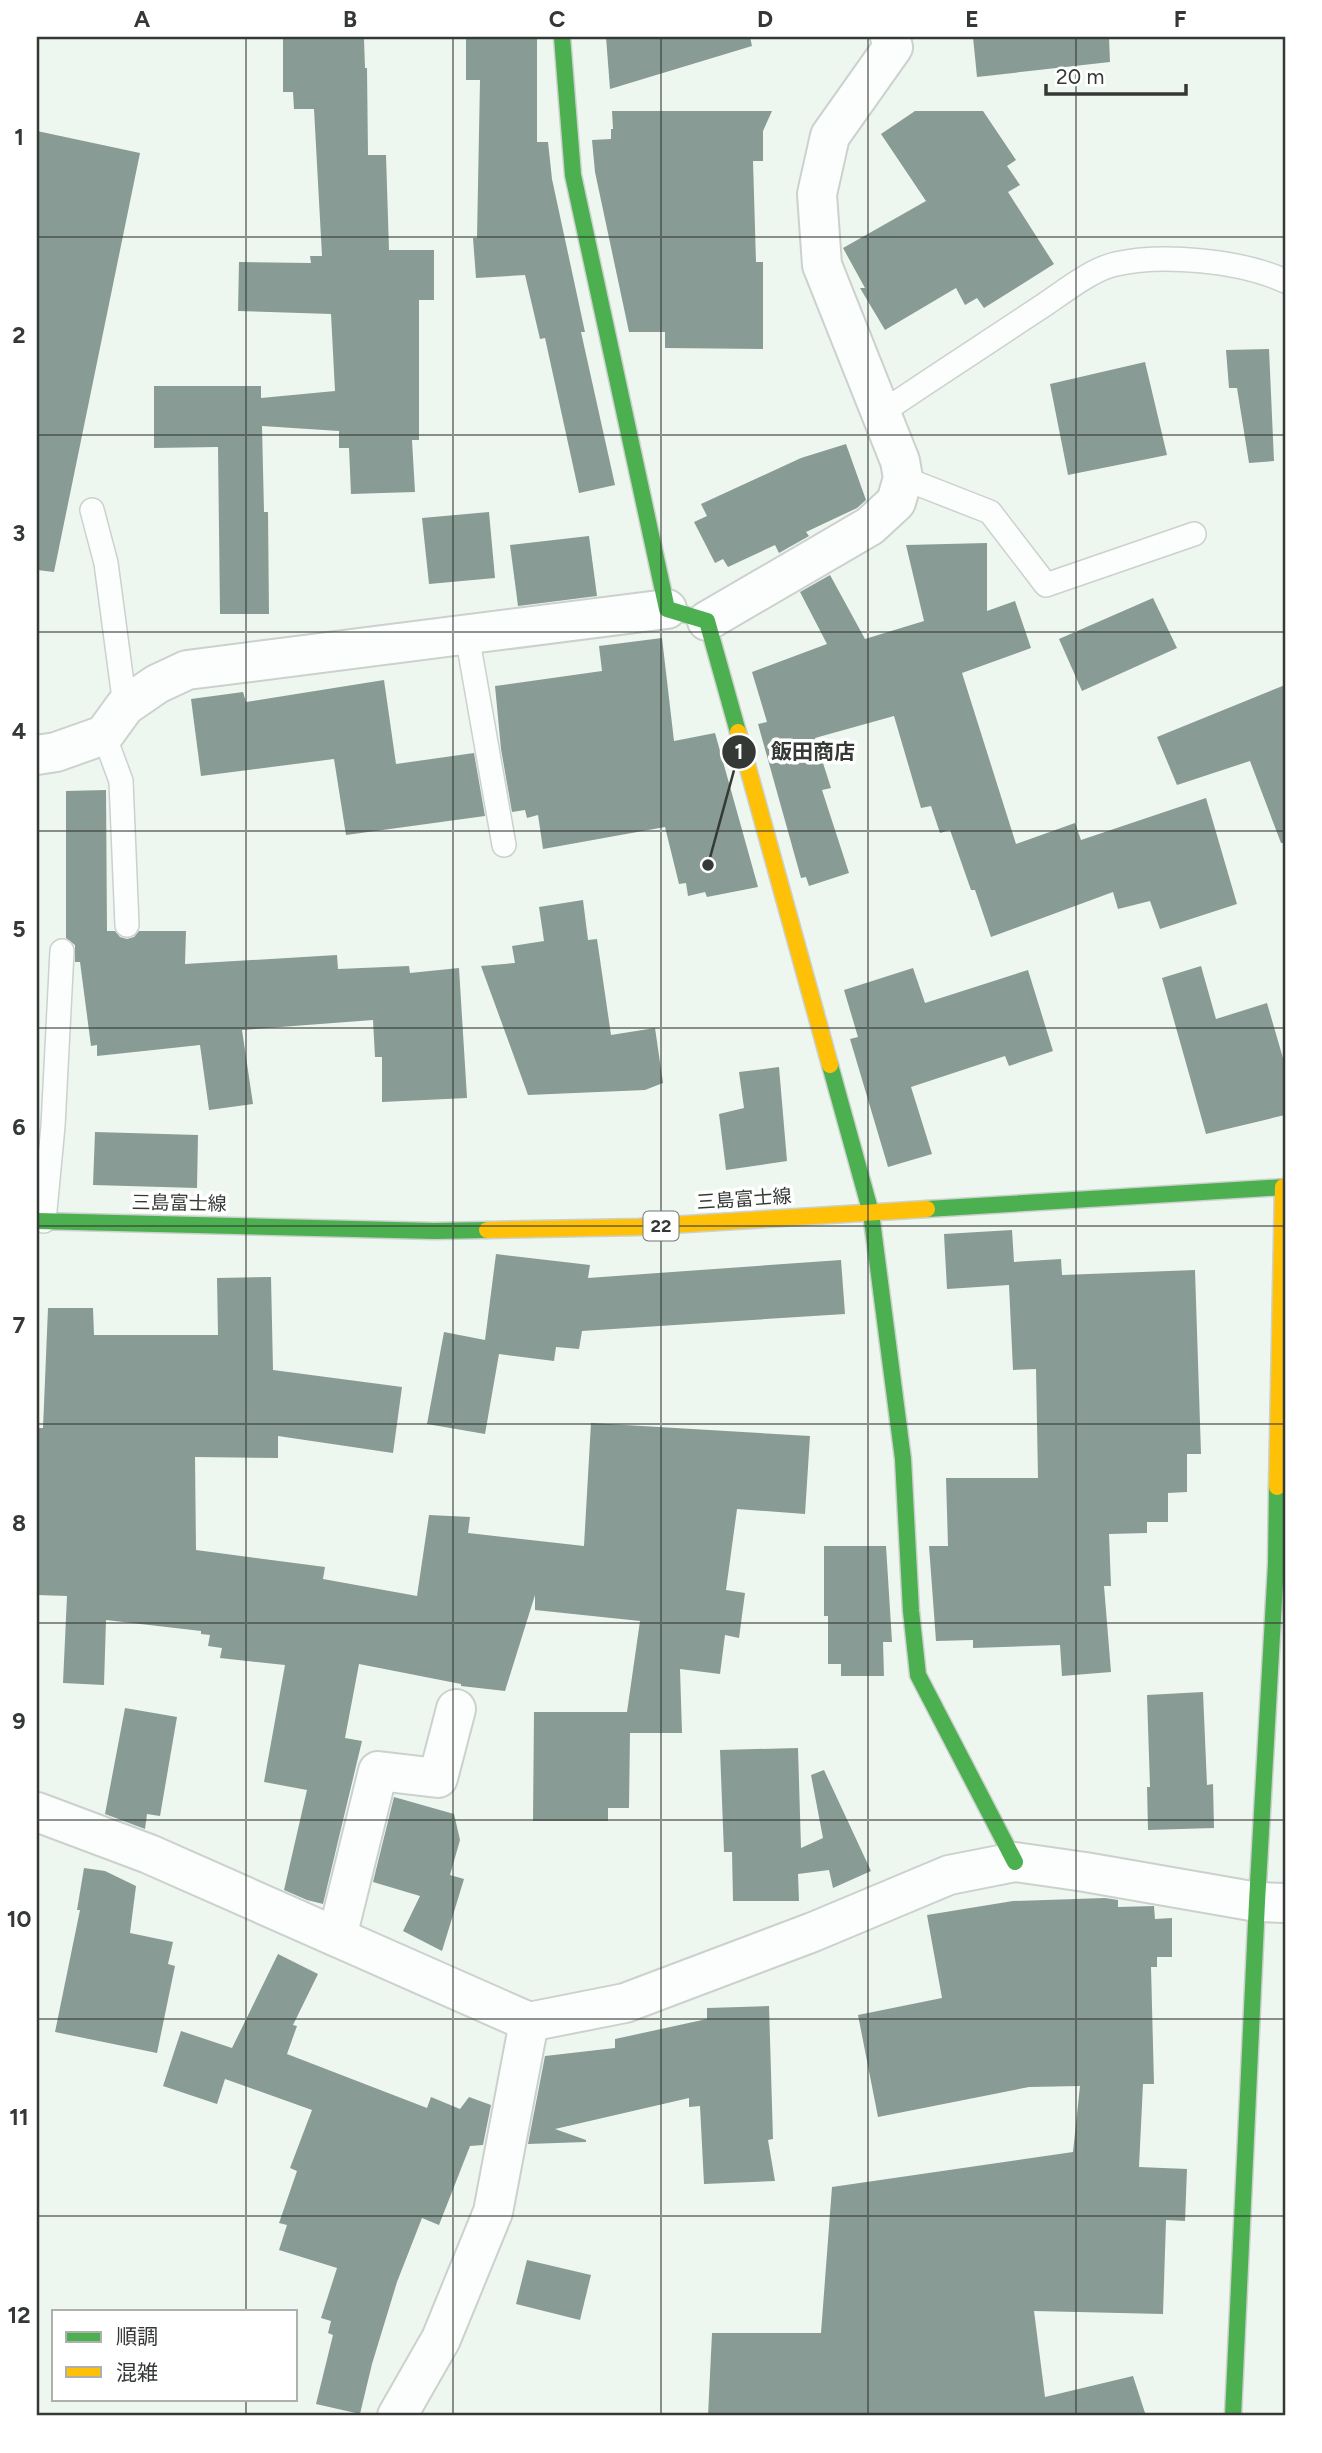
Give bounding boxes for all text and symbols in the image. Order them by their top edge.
text: A [134,5,151,33]
text: B [343,5,357,33]
text: C [549,5,566,33]
text: D [757,5,773,33]
text: E [965,5,979,33]
text: F [1174,5,1187,33]
scale bar [1046,52,1186,96]
text: 20 m [1056,64,1104,89]
text: 1 [14,123,24,151]
text: 2 [12,321,26,349]
text: 3 [13,519,25,547]
text: 4 [12,717,26,745]
callout: 飯田商店 [722,731,869,773]
text: 1 [735,739,743,764]
text: 飯田商店 [770,739,855,764]
text: 5 [12,915,26,943]
text: 6 [12,1113,26,1141]
street label: 三島富士線 [696,1184,792,1214]
street label: 三島富士線 [131,1191,227,1215]
road number: 22 [644,1212,678,1240]
text: 7 [13,1311,26,1339]
text: 8 [12,1509,26,1537]
text: 9 [12,1707,26,1735]
text: 10 [7,1905,31,1933]
text: 11 [9,2103,29,2131]
text: 12 [7,2301,31,2329]
legend [52,2310,298,2400]
text: 順調 [116,2324,158,2349]
text: 混雑 [116,2360,158,2385]

